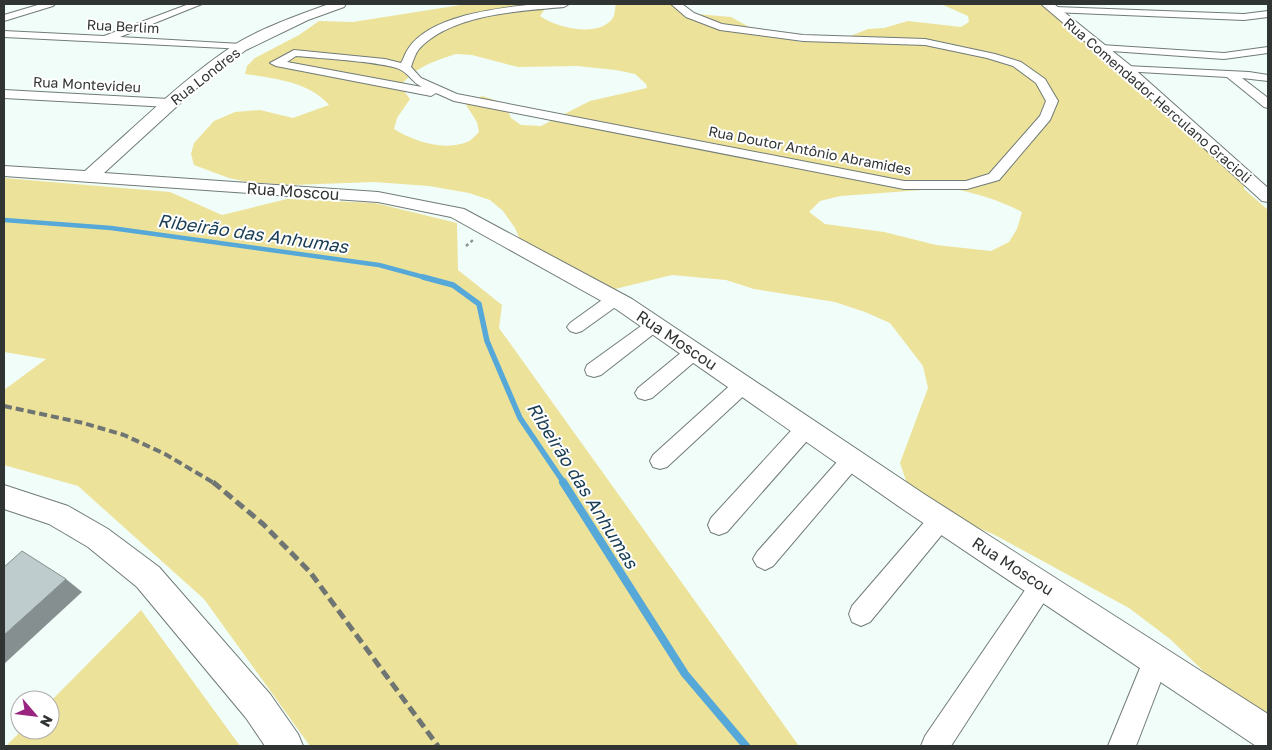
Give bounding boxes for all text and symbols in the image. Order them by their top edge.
street label: Rua Comendador Herculano Gracioli [1061,14,1255,186]
street label: Rua Berlim [86,16,160,36]
street label: Rua Londres [167,44,243,108]
street label: Rua Montevideu [32,73,142,95]
street label: Rua Doutor Antônio Abramides [707,122,913,178]
street label: Rua Moscou [246,178,340,204]
water label: Ribeirão das Anhumas [157,209,351,257]
street label: Rua Moscou [633,306,721,374]
water label: Ribeirão das Anhumas [523,398,644,573]
street label: Rua Moscou [969,532,1057,600]
north arrow [10,690,60,740]
text: N [37,713,57,730]

